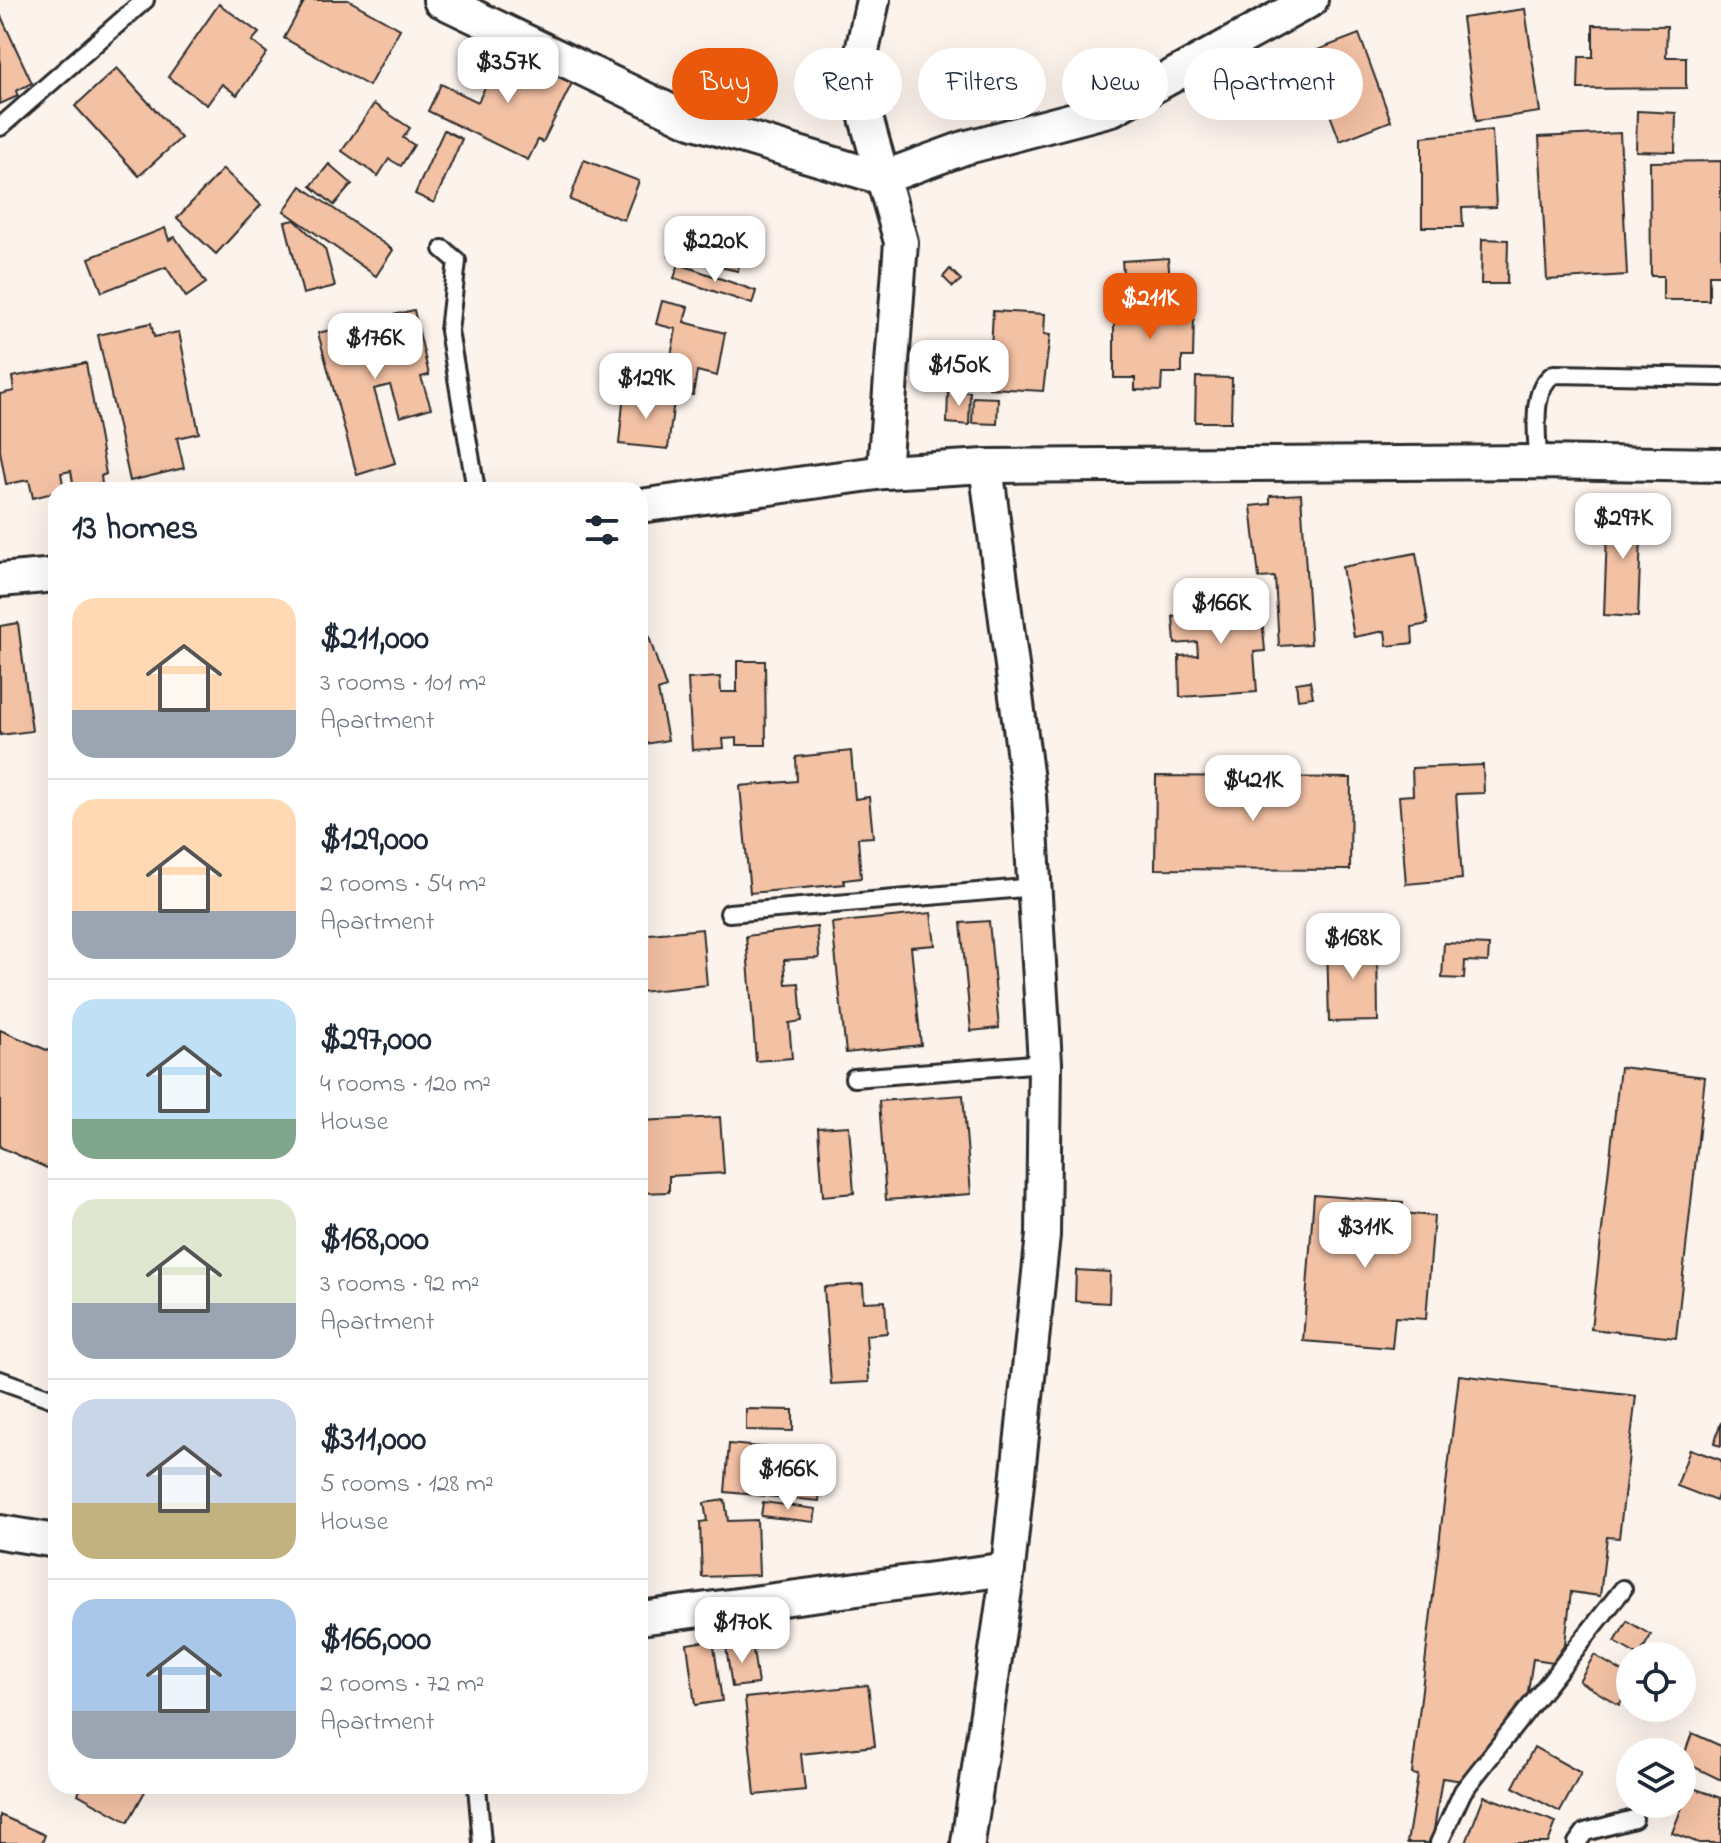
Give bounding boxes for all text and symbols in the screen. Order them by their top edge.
pin: $357K [452,37,564,105]
text: $357K [476,44,540,82]
chip: Buy [672,48,778,120]
chip: Rent [794,48,902,120]
chip: Filters [918,48,1046,120]
chip: New [1062,48,1168,120]
chip: Apartment [1184,48,1363,120]
pin: $220K [659,216,771,284]
text: $220K [682,223,748,261]
pin: $211K [1094,273,1206,341]
text: $211K [1121,280,1179,318]
pin: $176K [319,313,431,381]
text: $176K [346,320,404,358]
pin: $150K [903,340,1015,408]
text: $150K [928,347,990,385]
pin: $129K [590,353,702,421]
text: $129K [617,360,675,398]
pin: $297K [1567,493,1679,561]
text: $297K [1593,500,1653,538]
text: 13 homes [72,505,198,555]
icon: filters [580,508,624,552]
pin: $166K [1165,578,1277,646]
text: $166K [1191,585,1251,623]
text: $211,000 [320,615,429,665]
icon: home [136,630,232,726]
text: 3 rooms · 101 m² [320,665,486,703]
text: Apartment [320,703,434,741]
pin: $421K [1197,755,1309,823]
text: $421K [1223,762,1283,800]
text: $129,000 [320,816,428,866]
icon: home [136,831,232,927]
text: 2 rooms · 54 m² [320,866,486,904]
text: Apartment [320,904,434,942]
pin: $168K [1297,913,1409,981]
text: $168K [1324,920,1382,958]
text: $297,000 [320,1016,432,1066]
icon: home [136,1031,232,1127]
text: 4 rooms · 120 m² [320,1066,491,1104]
text: House [320,1104,388,1142]
pin: $311K [1309,1202,1421,1270]
text: $311K [1337,1209,1393,1247]
text: $168,000 [320,1216,429,1266]
icon: home [136,1231,232,1327]
text: 3 rooms · 92 m² [320,1266,479,1304]
text: Apartment [320,1304,434,1342]
text: $311,000 [320,1416,426,1466]
icon: home [136,1431,232,1527]
pin: $166K [732,1444,844,1512]
text: $166K [758,1451,818,1489]
text: 5 rooms · 128 m² [320,1466,494,1504]
text: House [320,1504,388,1542]
pin: $170K [686,1597,798,1665]
text: $170K [713,1604,771,1642]
text: $166,000 [320,1616,431,1666]
icon: home [136,1631,232,1727]
map controls [1616,1642,1696,1818]
button: locate [1616,1642,1696,1722]
text: 2 rooms · 72 m² [320,1666,485,1704]
text: Apartment [320,1704,434,1742]
button: layers [1616,1738,1696,1818]

